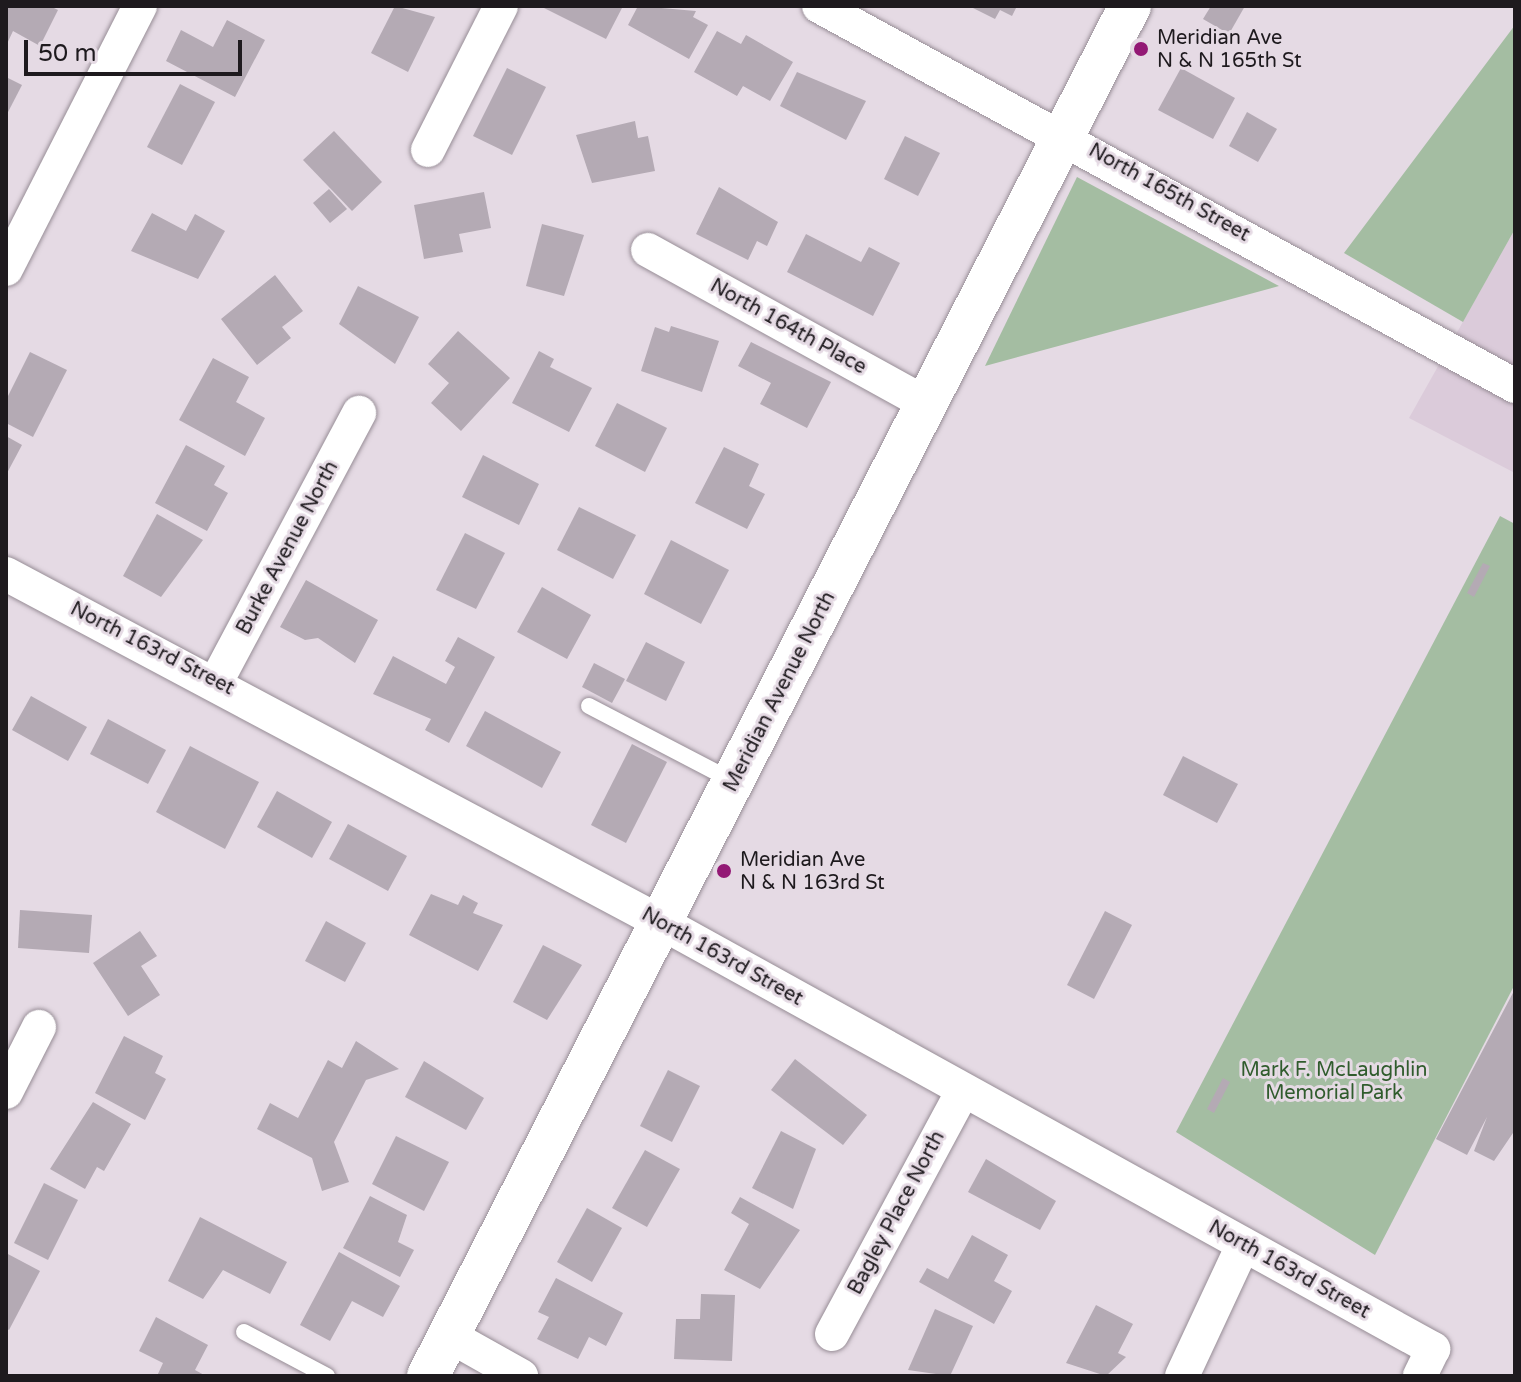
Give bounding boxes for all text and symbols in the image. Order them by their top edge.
scale bar [28,24,246,74]
place label: Meridian Ave N & N 165th St [1157,26,1302,73]
text: 50 m [38,39,96,68]
marker: Meridian Ave N & N 165th St [1132,40,1150,58]
street label: North 165th Street [1084,139,1254,247]
street label: North 164th Place [706,274,870,380]
street label: Burke Avenue North [232,457,344,639]
street label: Meridian Avenue North [719,588,841,796]
street label: North 163rd Street [66,597,238,701]
place label: Meridian Ave N & N 163rd St [740,848,885,895]
marker: Meridian Ave N & N 163rd St [715,862,733,880]
street label: North 163rd Street [637,903,807,1011]
park label: Mark F. McLaughlin Memorial Park [1241,1058,1427,1105]
street label: Bagley Place North [844,1127,950,1299]
street label: North 163rd Street [1204,1216,1374,1324]

